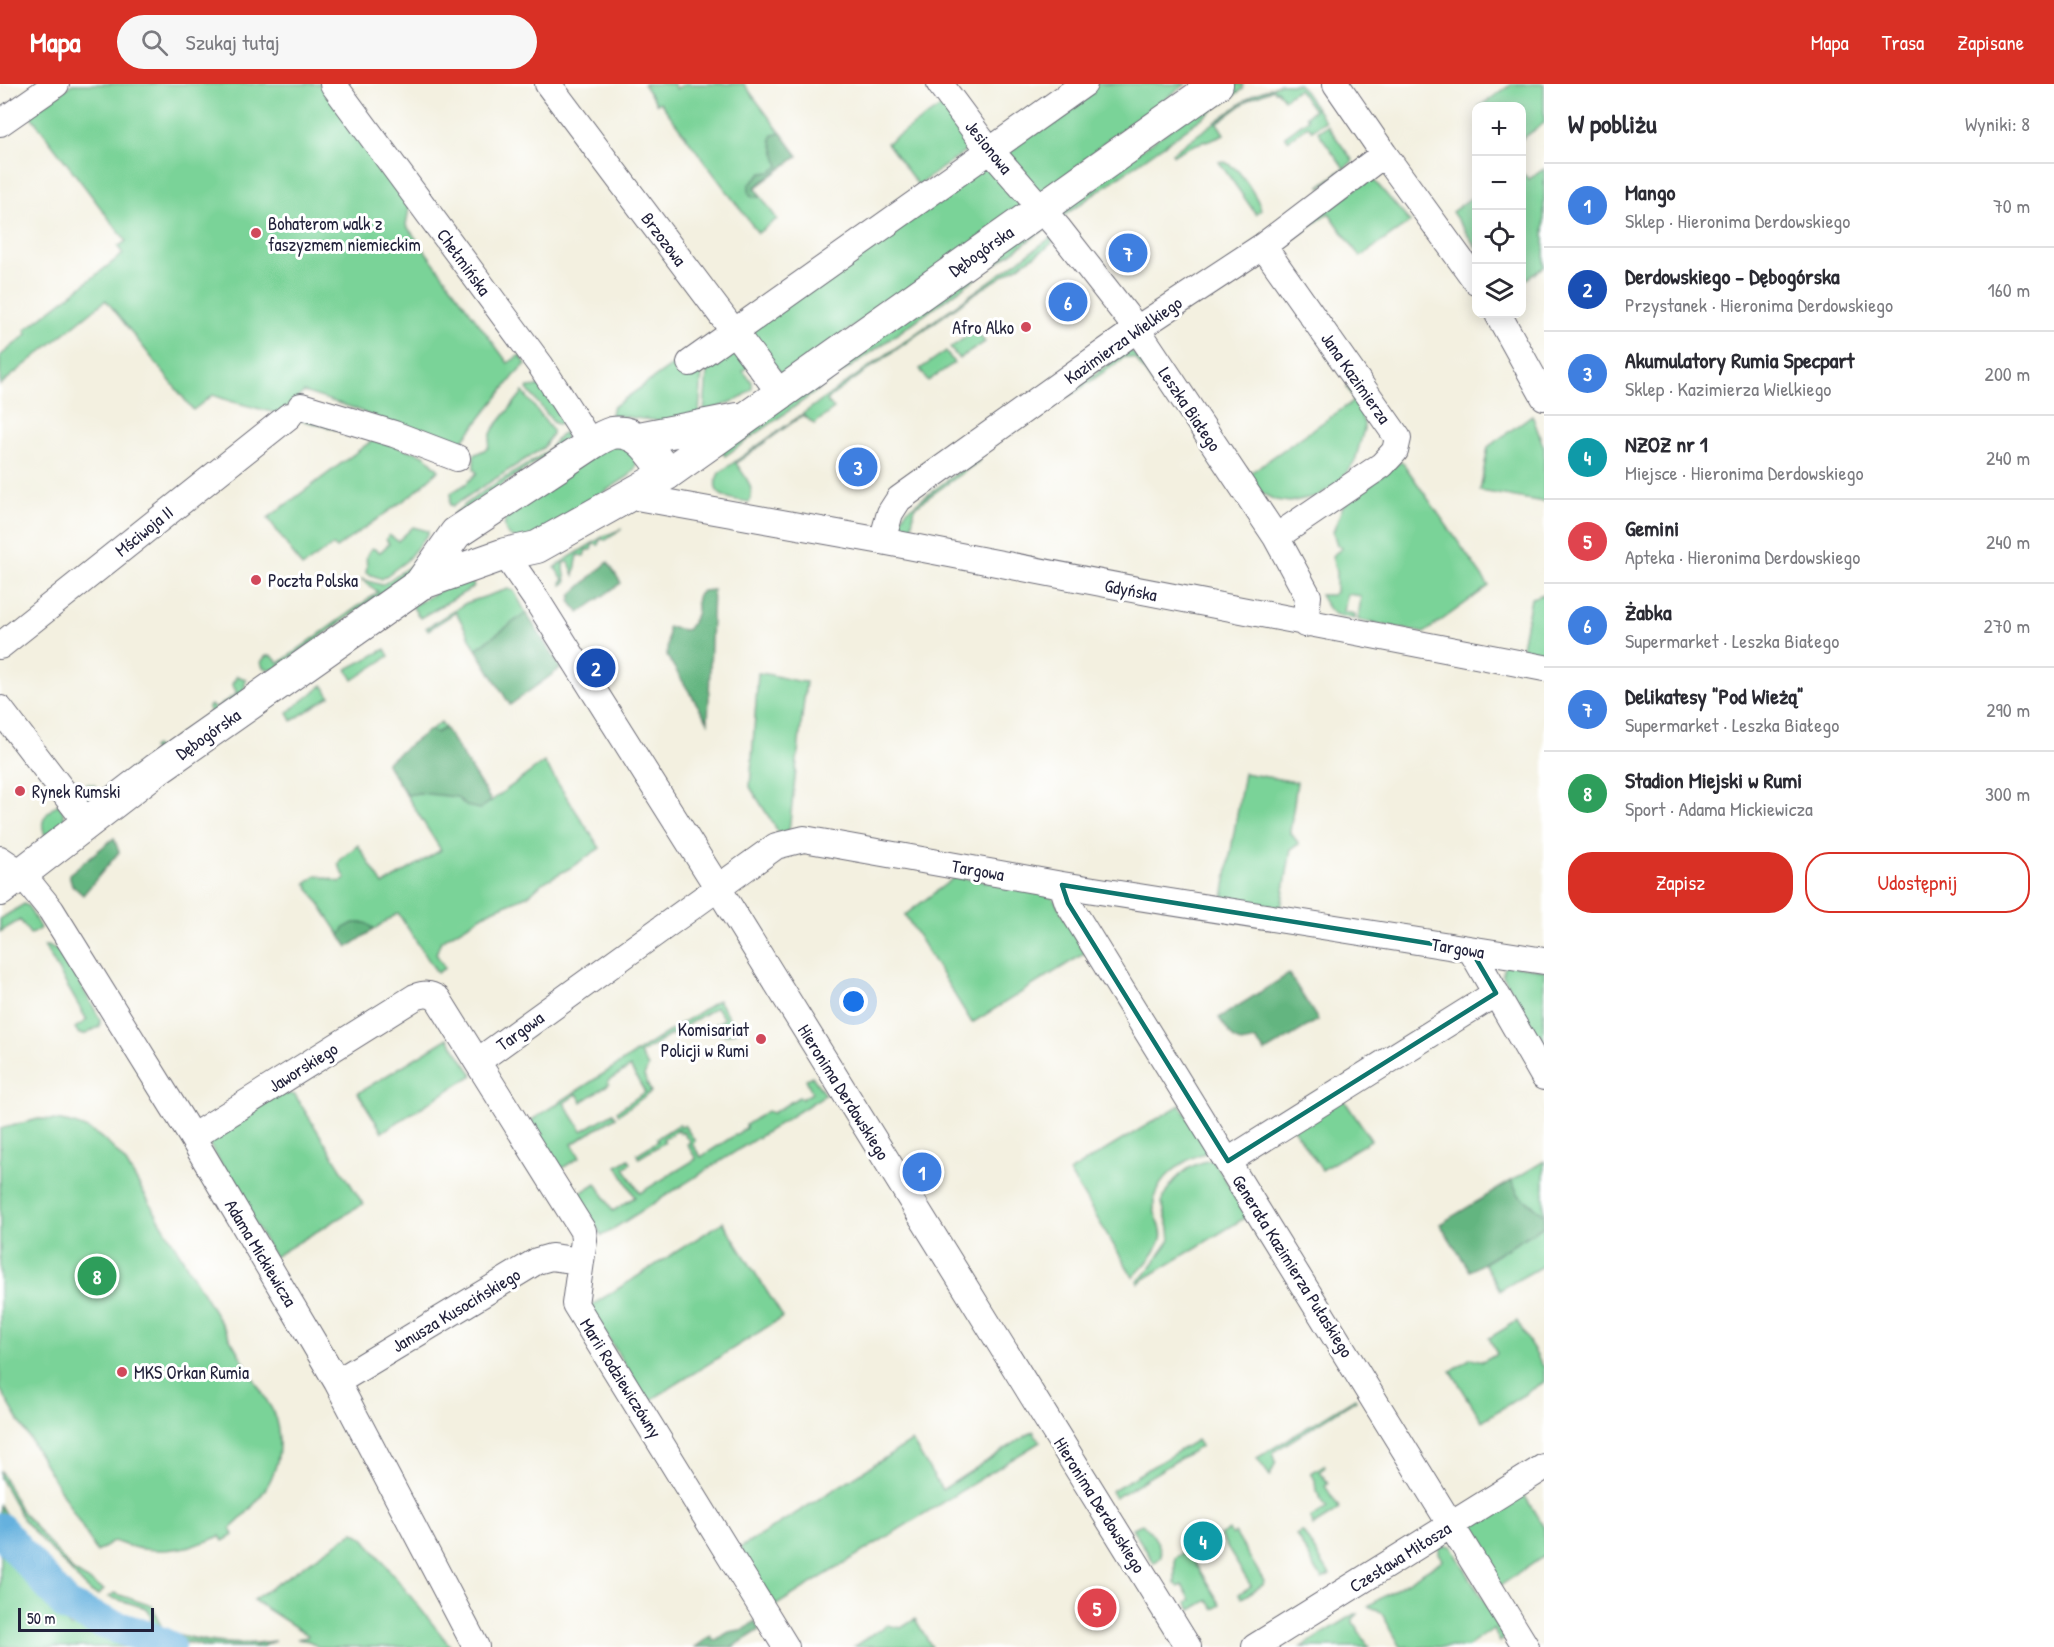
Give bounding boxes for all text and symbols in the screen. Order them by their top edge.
search box [117,15,537,69]
text: Mapa [30,23,81,61]
icon: search [138,26,171,59]
text: Szukaj tutaj [186,27,280,57]
text: Mapa [1811,28,1849,57]
text: Trasa [1882,28,1924,57]
text: Zapisane [1957,28,2024,57]
map controls [1472,102,1526,318]
button: + [1472,102,1526,156]
text: W pobliżu [1568,106,1657,141]
text: Wyniki: 8 [1965,110,2030,137]
street label: Jesionowa [960,115,1018,179]
button: − [1472,156,1526,210]
text: Mango [1625,177,1675,207]
text: 1 [1584,192,1591,219]
text: 70 m [1993,192,2030,219]
street label: Brzozowa [636,207,692,271]
text: Sklep · Hieronima Derdowskiego [1625,207,1850,234]
button: locate [1472,210,1526,264]
place label: Bohaterom walk z faszyzmem niemieckim [268,211,421,257]
street label: Dębogórska [944,220,1018,282]
street label: Chełmińska [431,223,497,301]
marker: Bohaterom walk z faszyzmem niemieckim [249,226,263,240]
pin: 7 [1108,230,1148,276]
text: Derdowskiego - Dębogórska [1625,261,1840,291]
button: layers [1472,264,1526,318]
text: 2 [1583,276,1592,303]
text: 160 m [1988,276,2030,303]
pin: 6 [1048,280,1088,324]
street label: Kazimierza Wielkiego [1059,290,1187,390]
text: Przystanek · Hieronima Derdowskiego [1625,291,1893,318]
place label: Afro Alko [952,315,1014,340]
marker: Afro Alko [1019,320,1033,334]
street label: Jana Kazimierza [1315,327,1397,429]
text: Akumulatory Rumia Specpart [1625,345,1854,375]
text: 3 [1583,360,1592,387]
text: 200 m [1985,360,2030,387]
street label: Leszka Białego [1153,362,1227,456]
text: Sklep · Kazimierza Wielkiego [1625,375,1831,402]
text: NZOZ nr 1 [1625,429,1708,459]
pin: 3 [838,444,878,490]
text: 4 [1584,444,1591,471]
text: 240 m [1986,444,2030,471]
text: Miejsce · Hieronima Derdowskiego [1625,459,1863,486]
street label: Mściwoja II [110,500,178,562]
text: Gemini [1625,513,1679,543]
text: 5 [1583,528,1592,555]
text: 240 m [1986,528,2030,555]
text: Apteka · Hieronima Derdowskiego [1625,543,1860,570]
place label: Poczta Polska [268,568,358,593]
marker: Poczta Polska [249,573,263,587]
street label: Gdyńska [1103,573,1159,607]
text: Żabka [1625,597,1672,627]
text: 6 [1584,612,1591,639]
text: 270 m [1984,612,2030,639]
text: Supermarket · Leszka Białego [1625,627,1839,654]
pin: 2 [576,646,616,690]
text: Delikatesy "Pod Wieżą" [1625,681,1804,711]
text: 7 [1583,696,1592,723]
text: 290 m [1986,696,2030,723]
street label: Dębogórska [171,703,245,765]
text: Supermarket · Leszka Białego [1625,711,1839,738]
text: Stadion Miejski w Rumi [1625,765,1802,795]
place label: Rynek Rumski [32,779,121,804]
text: 8 [1583,780,1592,807]
text: 300 m [1985,780,2030,807]
marker: Rynek Rumski [13,784,27,798]
text: Sport · Adama Mickiewicza [1625,795,1813,822]
button: Zapisz [1568,852,1793,913]
button: Udostępnij [1805,852,2030,913]
street label: Targowa [950,853,1006,887]
street label: Targowa [1430,932,1486,964]
your location [839,987,868,1016]
street label: Targowa [491,1005,549,1057]
place label: Komisariat Policji w Rumi [661,1017,750,1063]
street label: Hieronima Derdowskiego [792,1019,896,1165]
marker: Komisariat Policji w Rumi [754,1032,768,1046]
street label: Jaworskiego [264,1036,342,1098]
pin: 1 [902,1150,942,1194]
street label: Generała Kazimierza Pułaskiego [1226,1170,1360,1362]
street label: Adama Mickiewicza [219,1195,303,1311]
pin: 8 [78,1254,116,1298]
street label: Janusza Kusocińskiego [387,1262,525,1358]
street label: Marii Rodziewiczówny [574,1313,668,1443]
place label: MKS Orkan Rumia [134,1360,249,1385]
marker: MKS Orkan Rumia [115,1365,129,1379]
street label: Hieronima Derdowskiego [1048,1432,1152,1578]
street label: Czesława Miłosza [1344,1516,1456,1598]
pin: 4 [1184,1518,1222,1564]
pin: 5 [1078,1586,1116,1630]
scale bar [18,1605,154,1632]
text: 50 m [27,1607,56,1629]

